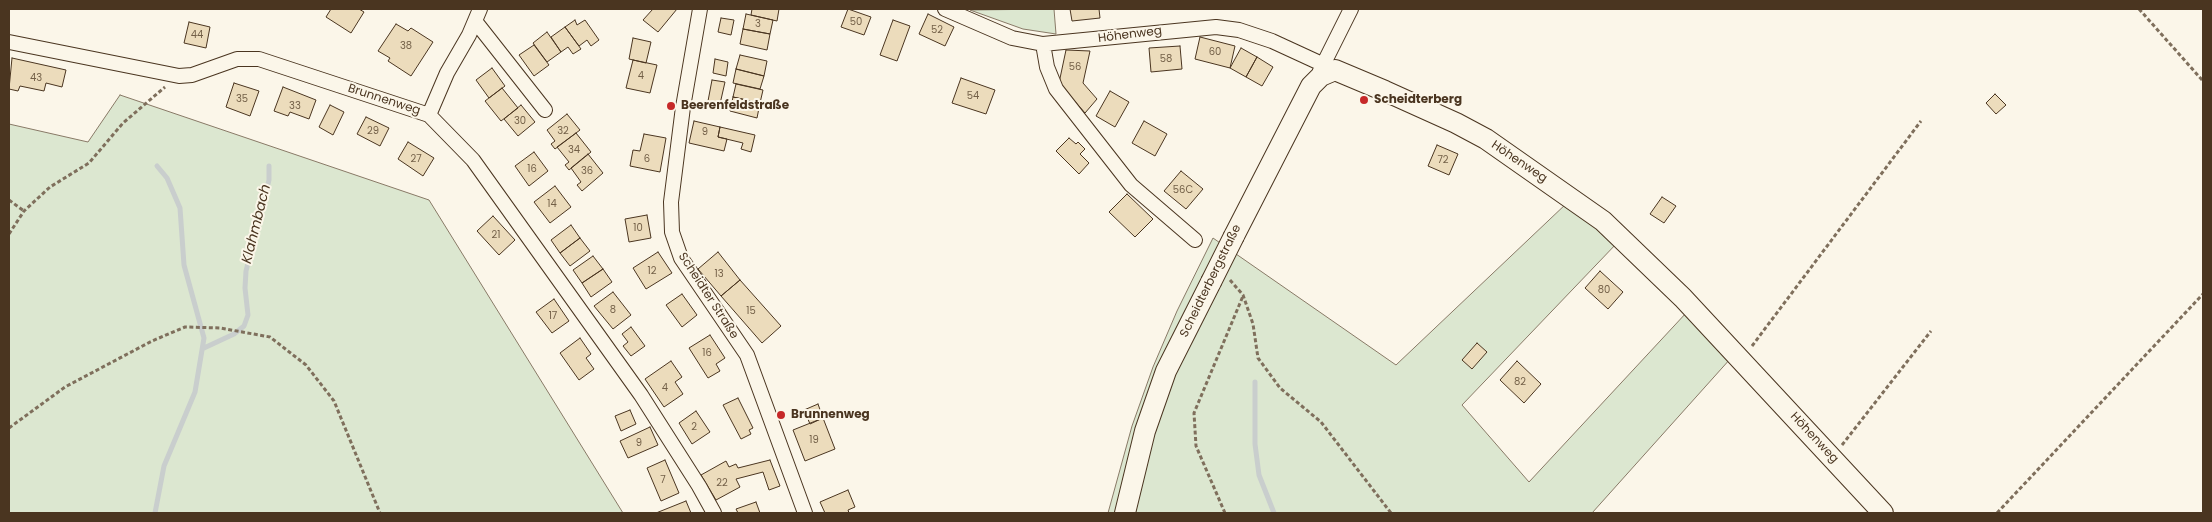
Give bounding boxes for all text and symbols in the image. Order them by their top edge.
house number: 50 [850,16,862,28]
house number: 3 [755,18,761,30]
house number: 52 [931,24,943,36]
street label: Höhenweg [1097,24,1163,46]
house number: 44 [191,29,203,41]
house number: 38 [400,40,412,52]
house number: 60 [1209,46,1221,58]
house number: 58 [1160,53,1172,65]
house number: 56 [1069,61,1081,73]
house number: 4 [638,70,644,82]
house number: 43 [30,72,42,84]
street label: Brunnenweg [346,82,422,118]
house number: 54 [967,90,979,102]
house number: 35 [236,93,248,105]
place label: Scheidterberg [1374,93,1462,107]
marker: Scheidterberg [1358,94,1370,106]
place label: Beerenfeldstraße [681,99,789,113]
house number: 33 [289,100,301,112]
marker: Beerenfeldstraße [665,100,677,112]
house number: 30 [514,115,526,127]
house number: 29 [367,125,379,137]
house number: 32 [557,125,569,137]
house number: 9 [702,126,708,138]
street label: Höhenweg [1488,138,1550,186]
house number: 34 [568,144,580,156]
house number: 27 [410,153,422,165]
house number: 6 [644,153,650,165]
house number: 72 [1437,154,1449,166]
house number: 16 [527,163,537,175]
house number: 36 [581,165,593,177]
water label: Klahmbach [239,183,275,265]
house number: 56C [1173,184,1193,196]
house number: 14 [547,198,557,210]
house number: 10 [633,222,643,234]
street label: Scheidterbergstraße [1177,222,1245,340]
house number: 21 [492,229,500,241]
street label: Scheidter Straße [675,250,741,342]
house number: 12 [648,265,656,277]
house number: 13 [714,268,724,280]
house number: 80 [1598,284,1610,296]
house number: 8 [610,304,616,316]
house number: 15 [746,305,756,317]
house number: 17 [549,310,557,322]
house number: 16 [702,347,712,359]
house number: 82 [1514,376,1526,388]
house number: 4 [662,382,668,394]
place label: Brunnenweg [791,408,870,422]
marker: Brunnenweg [775,409,787,421]
street label: Höhenweg [1787,410,1841,466]
house number: 2 [691,421,697,433]
house number: 19 [809,434,819,446]
house number: 9 [636,437,642,449]
house number: 7 [660,474,666,486]
house number: 22 [716,477,728,489]

